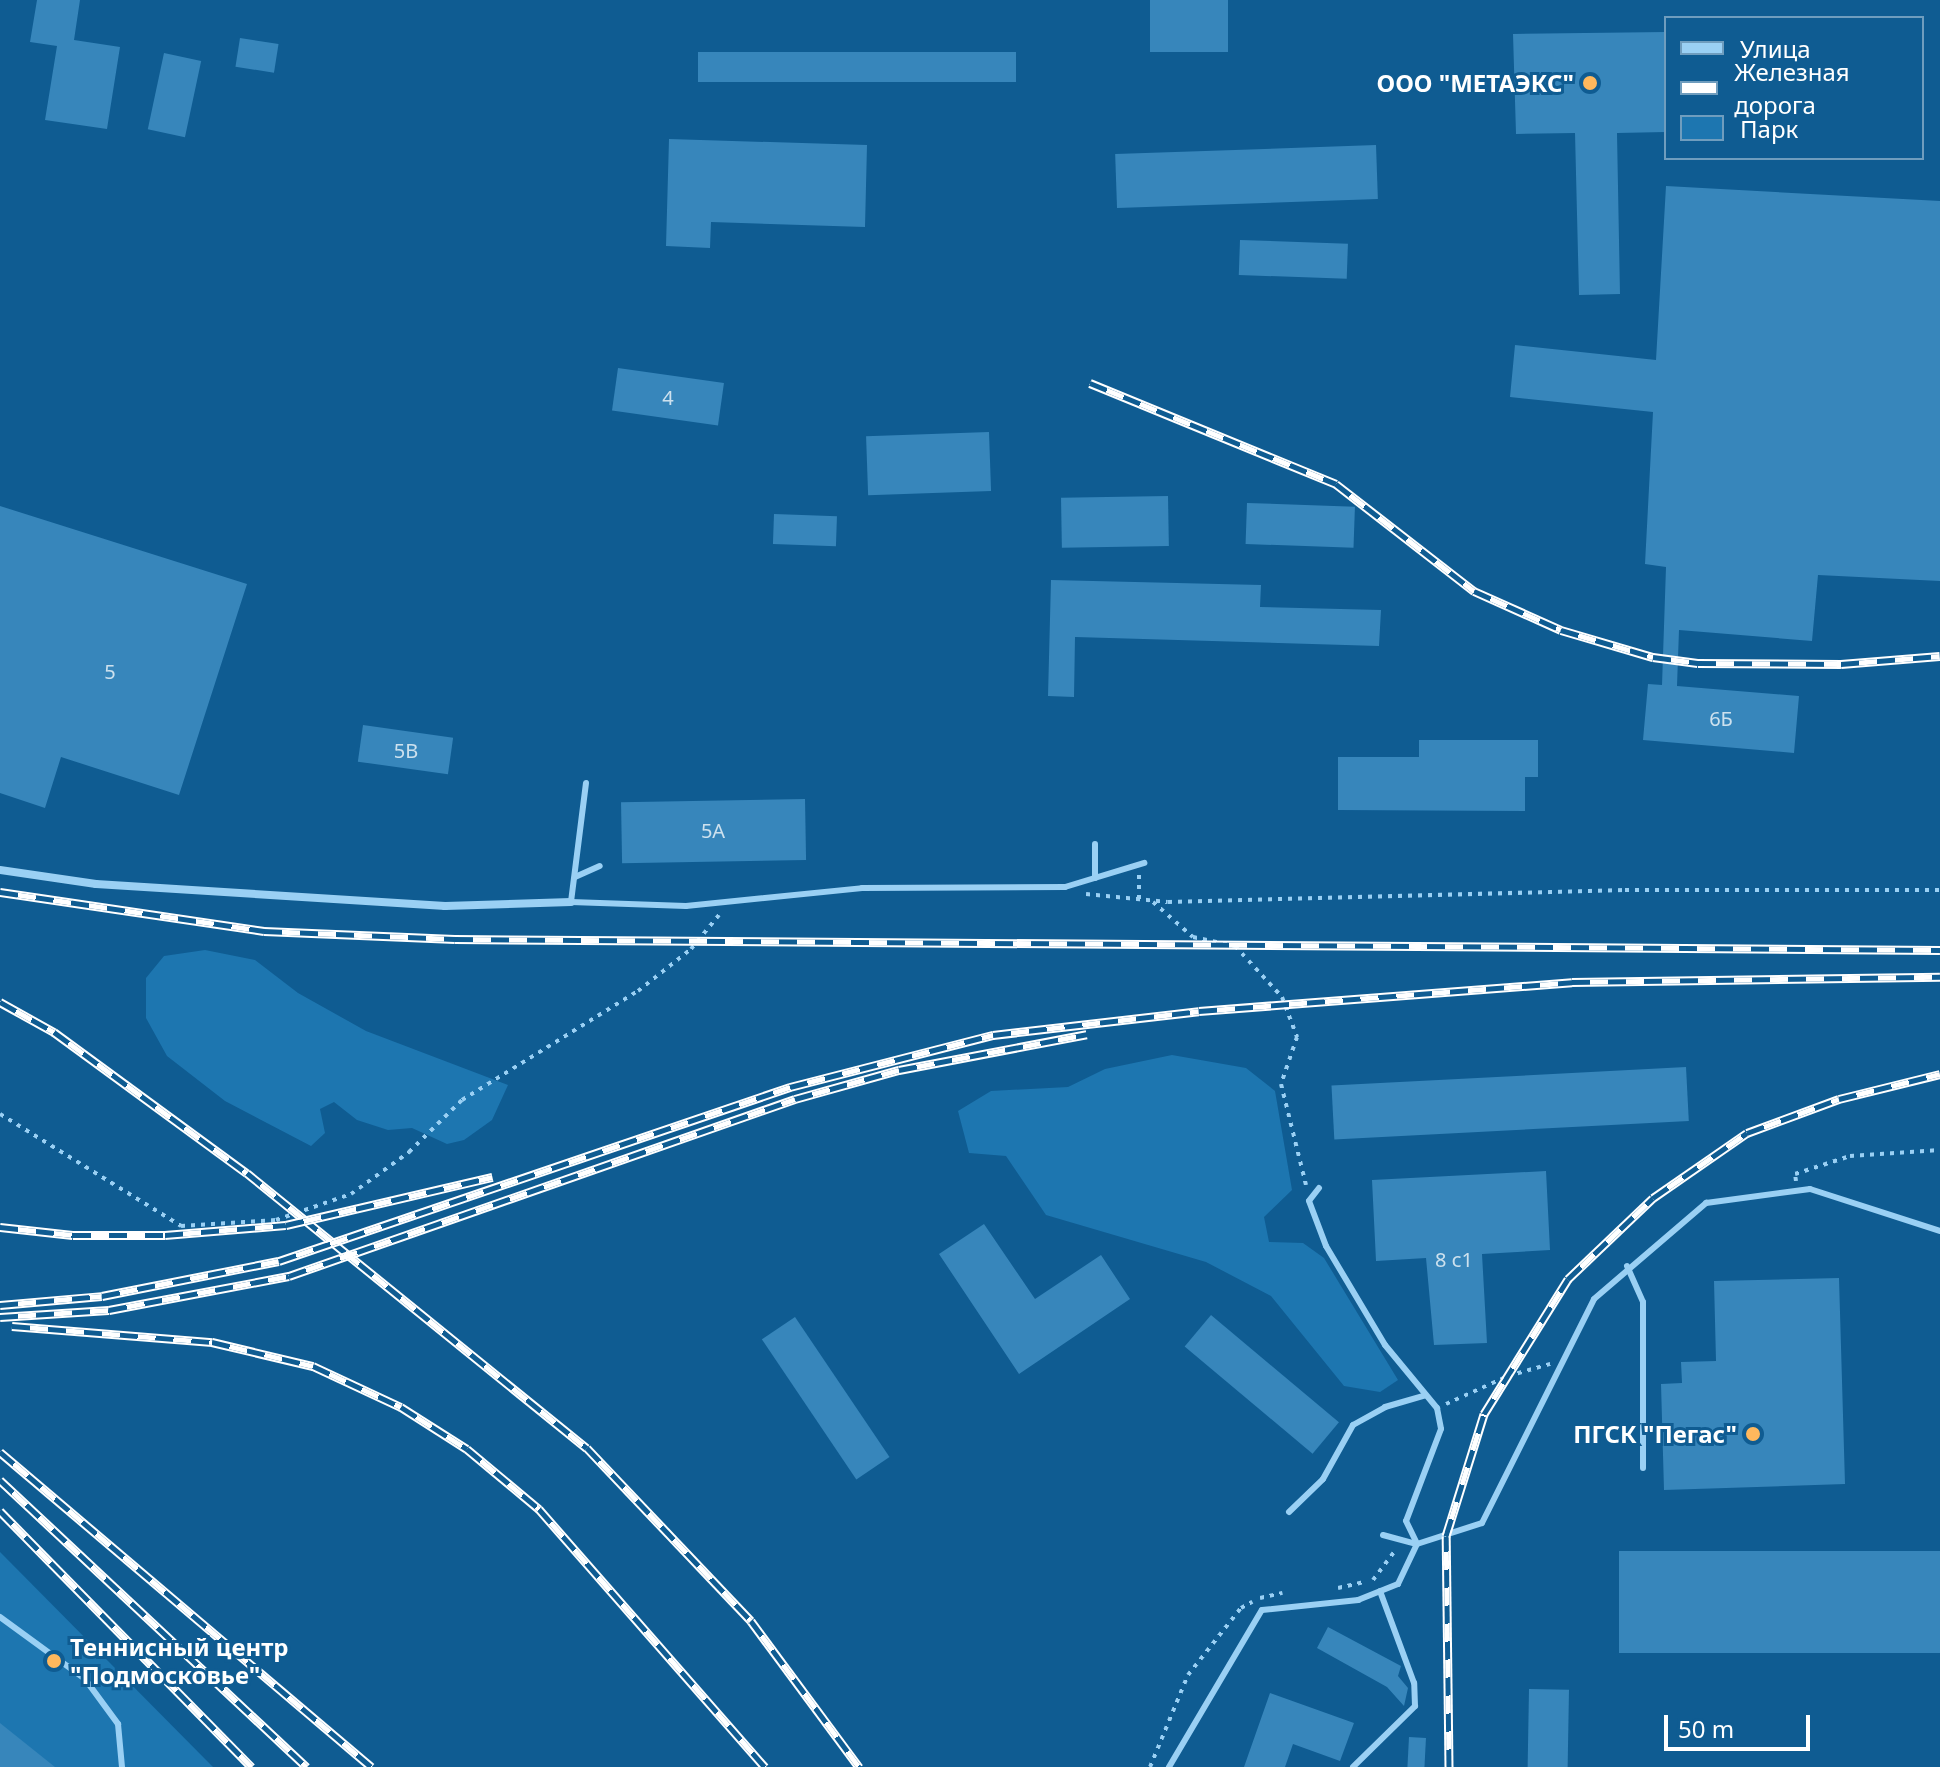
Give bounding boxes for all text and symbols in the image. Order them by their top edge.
legend [1664,16,1924,160]
text: Улица [1740,32,1811,65]
text: Железная дорога [1734,55,1850,121]
place label: ООО "МЕТАЭКС" [1377,69,1574,97]
marker: ООО "МЕТАЭКС" [1581,74,1599,92]
text: Парк [1740,112,1798,145]
house number: 4 [662,385,674,409]
house number: 5 [104,659,116,683]
house number: 6Б [1709,706,1733,730]
house number: 5В [394,738,418,762]
house number: 5А [701,818,725,842]
house number: 8 с1 [1435,1247,1473,1271]
place label: ПГСК "Пегас" [1573,1420,1737,1448]
marker: ПГСК "Пегас" [1744,1425,1762,1443]
place label: Теннисный центр "Подмосковье" [70,1633,289,1689]
marker: Теннисный центр "Подмосковье" [45,1652,63,1670]
scale bar [1668,1699,1814,1749]
text: 50 m [1678,1712,1734,1745]

